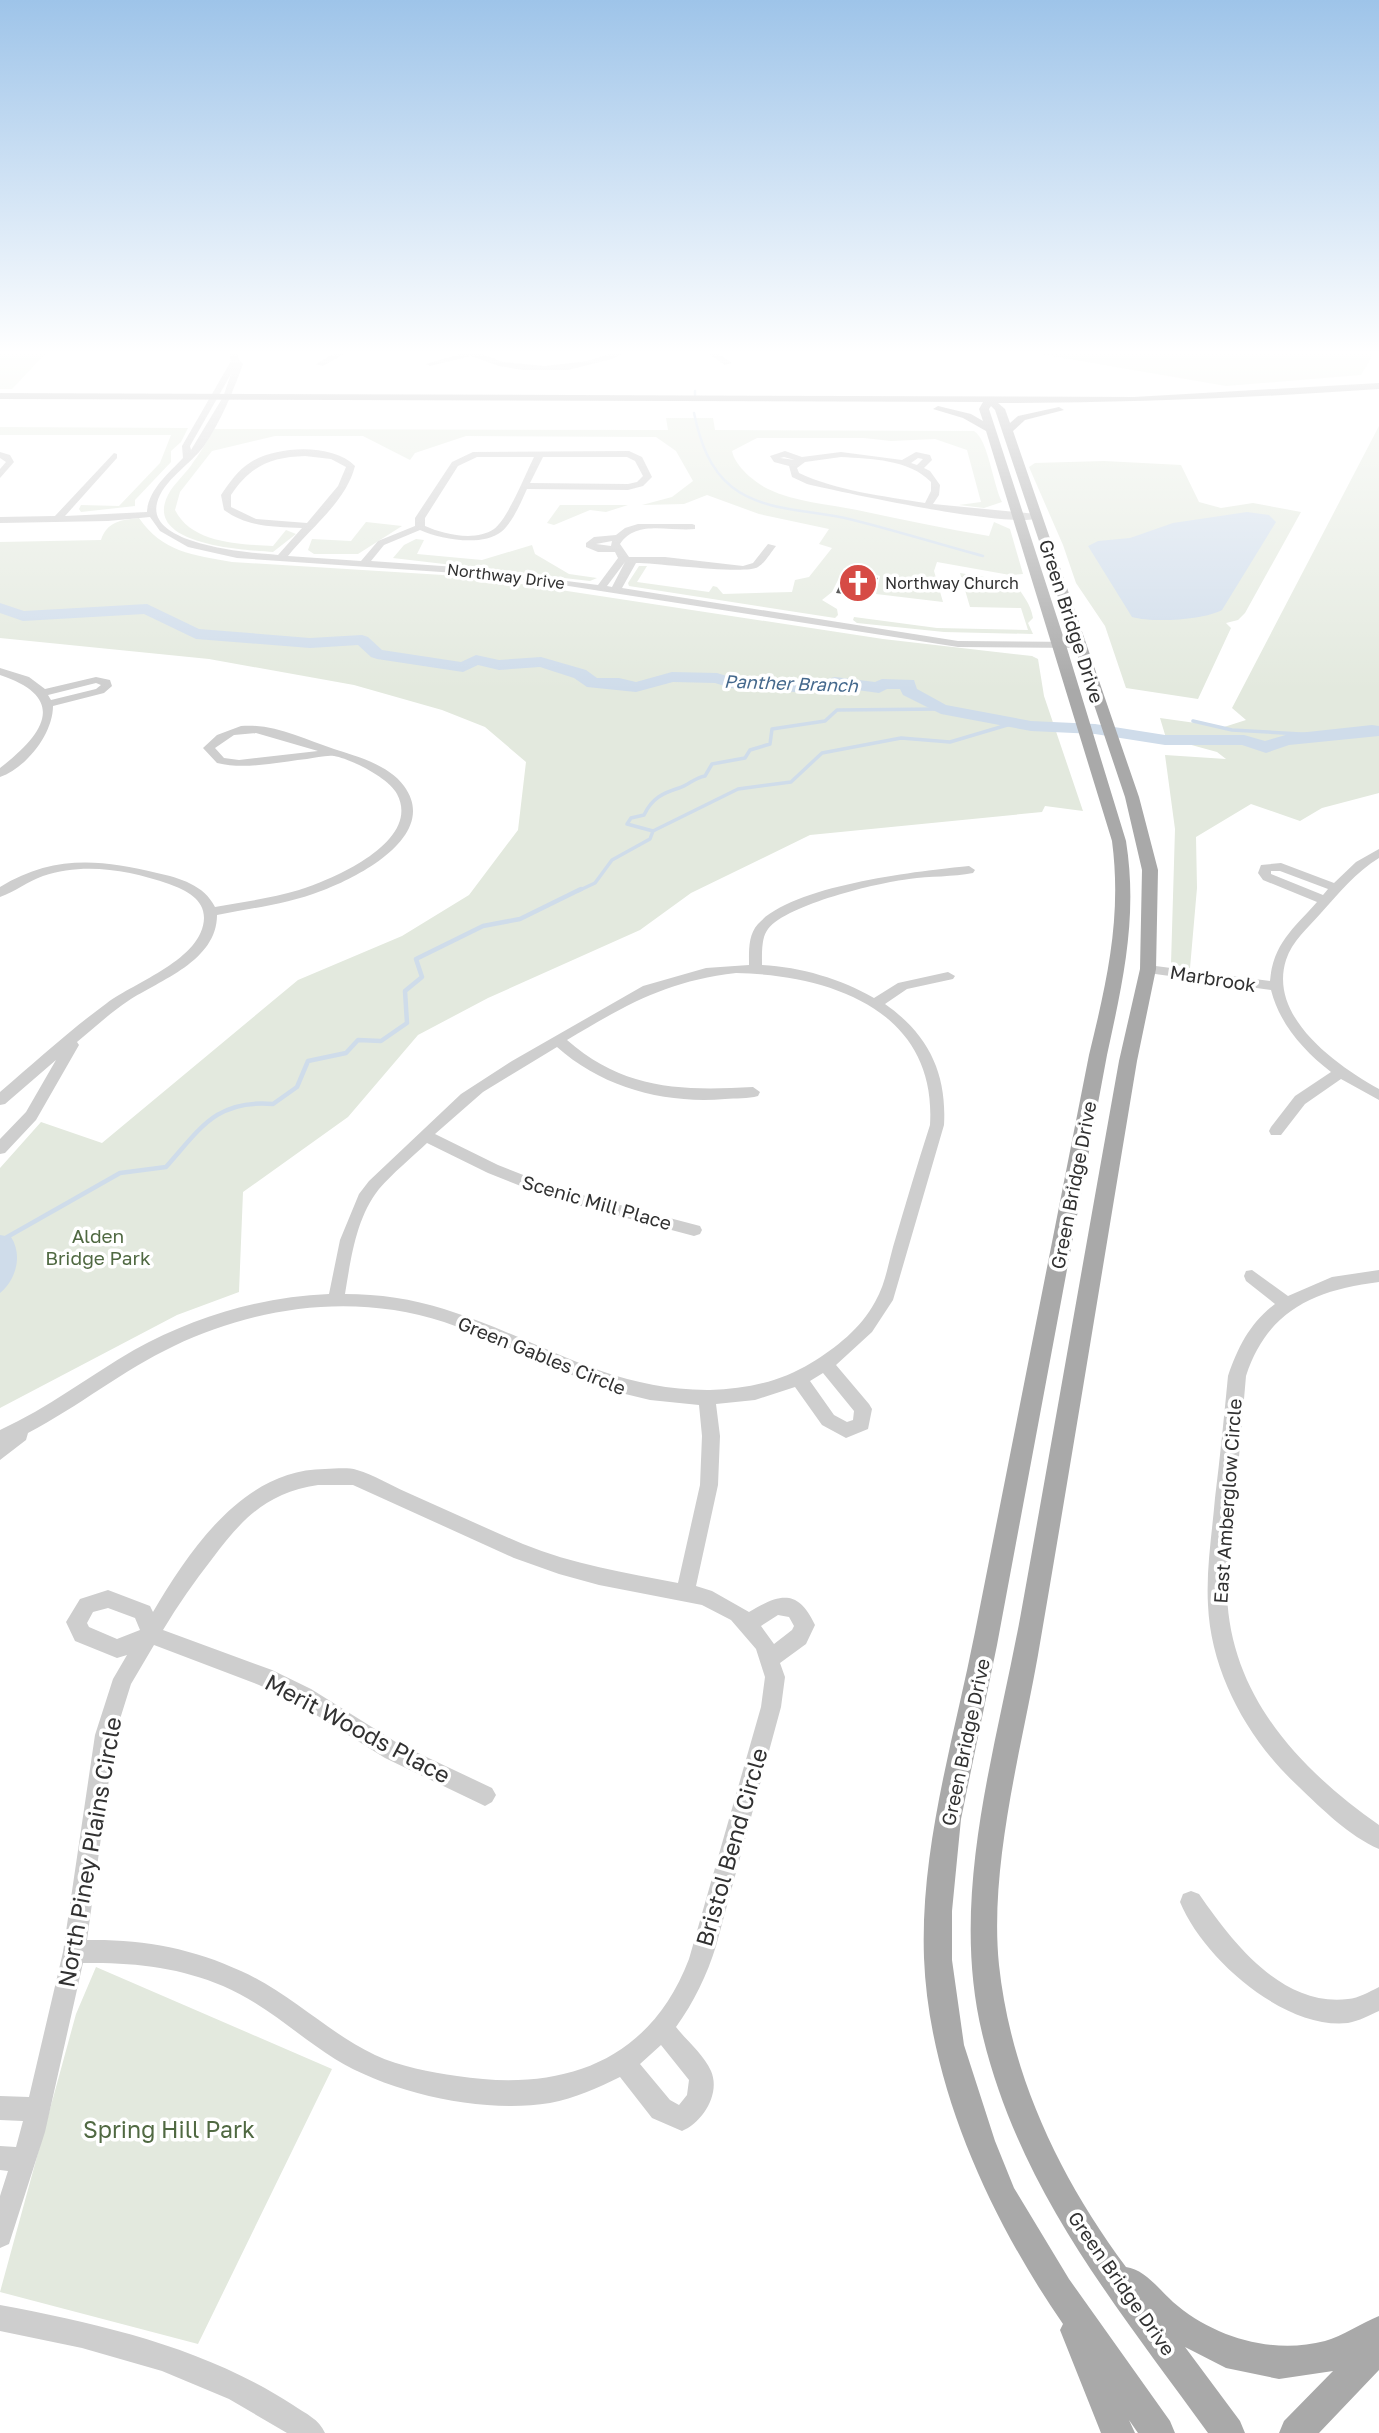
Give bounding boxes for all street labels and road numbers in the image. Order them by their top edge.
street label: Green Bridge Drive [1035,536,1109,706]
street label: Northway Drive [446,559,566,593]
street label: Marbrook [1168,960,1258,996]
street label: Green Bridge Drive [1045,1099,1101,1271]
street label: Scenic Mill Place [520,1170,674,1234]
street label: Green Gables Circle [455,1311,629,1399]
street label: East Amberglow Circle [1208,1398,1246,1604]
street label: Green Bridge Drive [936,1656,994,1828]
street label: Merit Woods Place [261,1667,455,1789]
street label: North Piney Plains Circle [51,1715,127,1989]
street label: Bristol Bend Circle [689,1745,773,1949]
street label: Green Bridge Drive [1064,2207,1180,2359]

